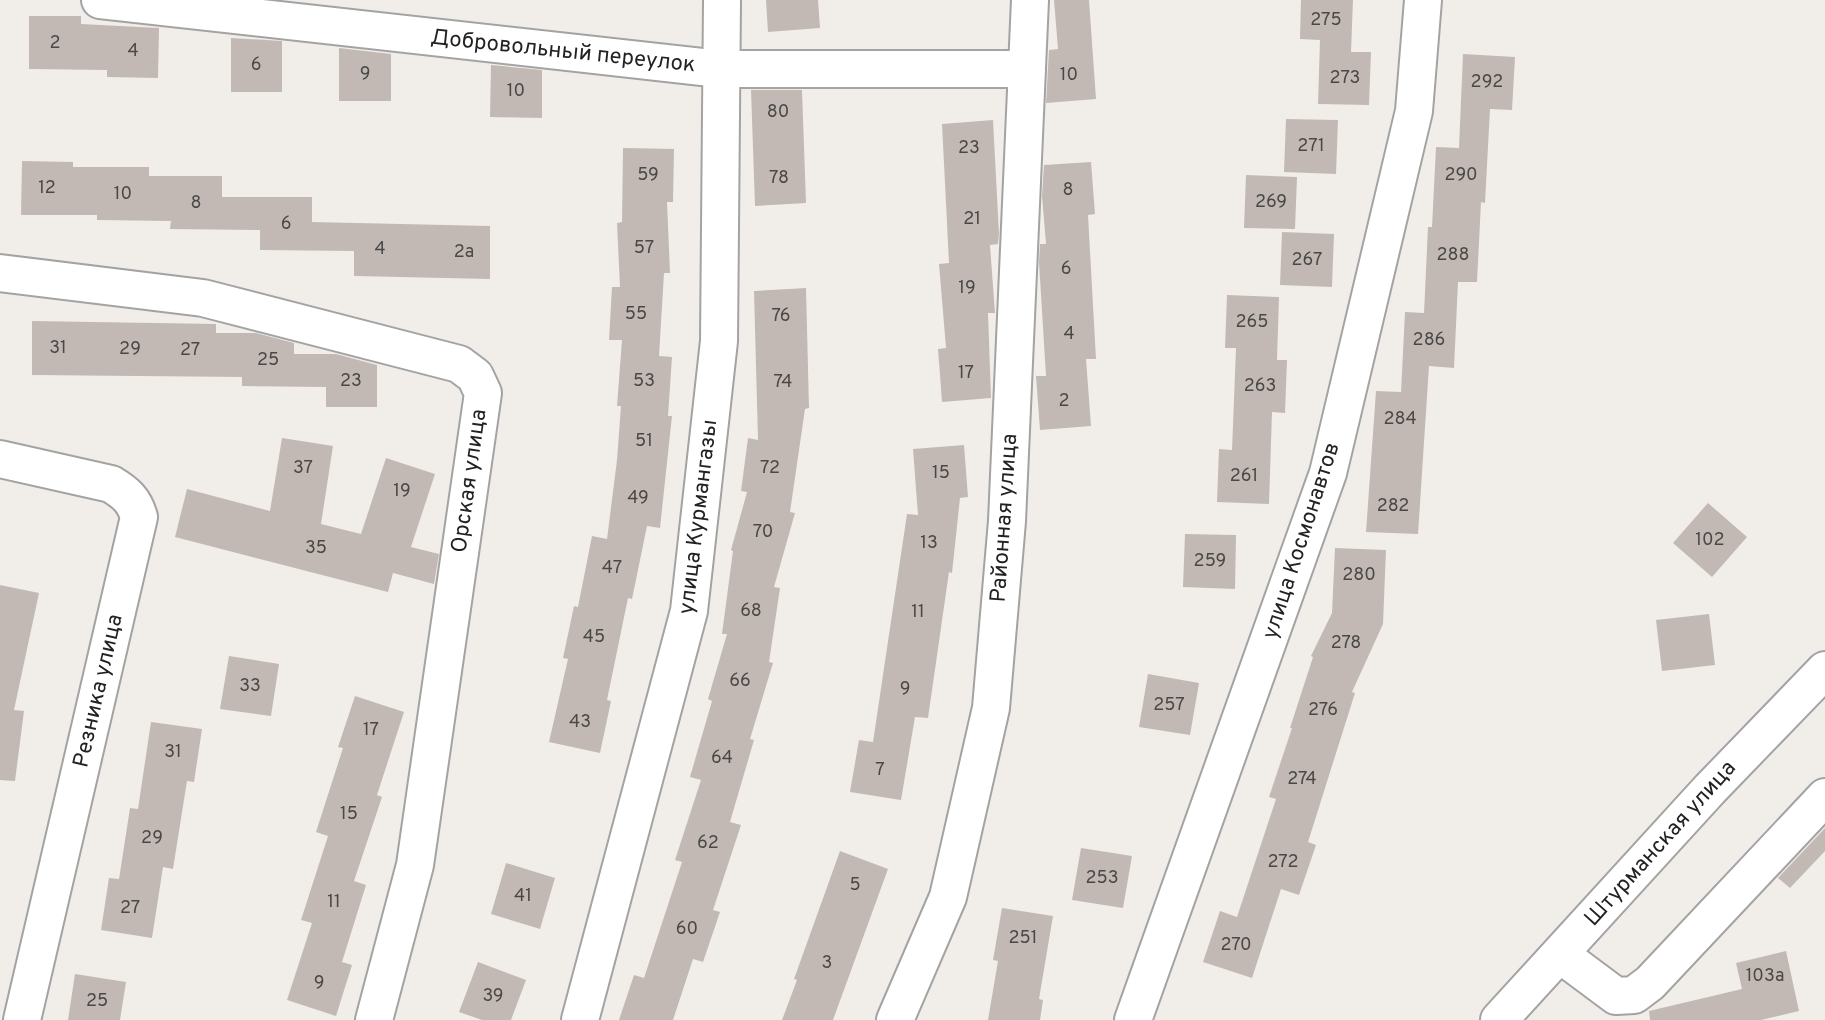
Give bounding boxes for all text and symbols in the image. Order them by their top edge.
house number: 275 [1310,9,1342,32]
street label: Добровольный переулок [429,25,697,79]
house number: 2 [49,32,61,55]
house number: 4 [127,40,139,63]
house number: 6 [251,54,261,77]
house number: 9 [360,63,370,86]
house number: 10 [1060,64,1078,87]
house number: 273 [1330,67,1360,90]
house number: 292 [1471,71,1503,94]
house number: 10 [507,80,525,103]
house number: 80 [767,101,789,124]
house number: 271 [1297,135,1325,158]
house number: 23 [958,137,980,160]
house number: 59 [637,164,659,187]
house number: 290 [1444,164,1478,187]
house number: 78 [769,167,789,190]
house number: 12 [38,177,56,200]
house number: 8 [1063,179,1074,202]
house number: 10 [114,183,132,206]
house number: 269 [1255,191,1287,214]
house number: 8 [191,192,202,215]
house number: 21 [963,208,981,231]
house number: 6 [281,213,291,236]
house number: 57 [634,237,654,260]
house number: 4 [374,238,386,261]
house number: 2а [454,241,474,264]
house number: 288 [1436,244,1470,267]
house number: 267 [1292,249,1322,272]
house number: 6 [1061,258,1071,281]
house number: 19 [958,277,976,300]
house number: 55 [625,303,647,326]
house number: 76 [771,305,791,328]
house number: 265 [1236,311,1268,334]
house number: 4 [1063,323,1075,346]
house number: 286 [1413,329,1445,352]
house number: 31 [49,337,67,360]
house number: 29 [119,338,141,361]
house number: 27 [180,339,200,362]
house number: 25 [257,349,279,372]
house number: 17 [958,362,974,385]
house number: 23 [340,370,362,393]
house number: 53 [633,370,655,393]
house number: 74 [774,371,792,394]
house number: 263 [1244,375,1276,398]
house number: 2 [1058,390,1070,413]
street label: Орская улица [447,407,493,555]
house number: 284 [1383,408,1417,431]
street label: улица Курмангазы [674,418,724,616]
house number: 51 [635,430,653,453]
street label: Районная улица [986,433,1024,603]
street label: улица Космонавтов [1257,439,1347,643]
house number: 37 [293,457,313,480]
house number: 72 [760,457,780,480]
house number: 15 [932,462,950,485]
house number: 261 [1230,465,1258,488]
house number: 19 [393,480,411,503]
house number: 49 [627,487,649,510]
house number: 282 [1377,495,1409,518]
house number: 70 [753,521,773,544]
house number: 102 [1695,529,1725,552]
house number: 13 [920,532,938,555]
house number: 35 [305,537,327,560]
house number: 259 [1194,550,1226,573]
house number: 47 [602,557,622,580]
house number: 280 [1342,564,1376,587]
house number: 68 [740,600,762,623]
house number: 11 [911,601,925,624]
street label: Резника улица [68,612,130,770]
house number: 45 [583,626,605,649]
house number: 278 [1331,632,1361,655]
house number: 66 [729,670,751,693]
house number: 33 [239,675,261,698]
house number: 9 [900,678,910,701]
house number: 257 [1153,694,1185,717]
house number: 276 [1308,699,1338,722]
house number: 43 [569,711,591,734]
house number: 17 [363,719,379,742]
house number: 31 [164,741,182,764]
house number: 64 [711,747,733,770]
street label: Штурманская улица [1579,756,1743,932]
house number: 7 [875,759,885,782]
house number: 274 [1287,768,1317,791]
house number: 15 [340,803,358,826]
house number: 29 [141,827,163,850]
house number: 62 [697,832,719,855]
house number: 272 [1268,851,1298,874]
house number: 253 [1085,867,1119,890]
house number: 5 [849,874,861,897]
house number: 41 [514,885,532,908]
house number: 11 [327,891,341,914]
house number: 27 [120,897,140,920]
house number: 60 [676,918,698,941]
house number: 251 [1009,927,1037,950]
house number: 270 [1220,934,1252,957]
house number: 3 [822,952,832,975]
house number: 103а [1746,965,1784,988]
house number: 9 [314,972,324,995]
house number: 39 [482,985,504,1008]
house number: 25 [86,990,108,1013]

